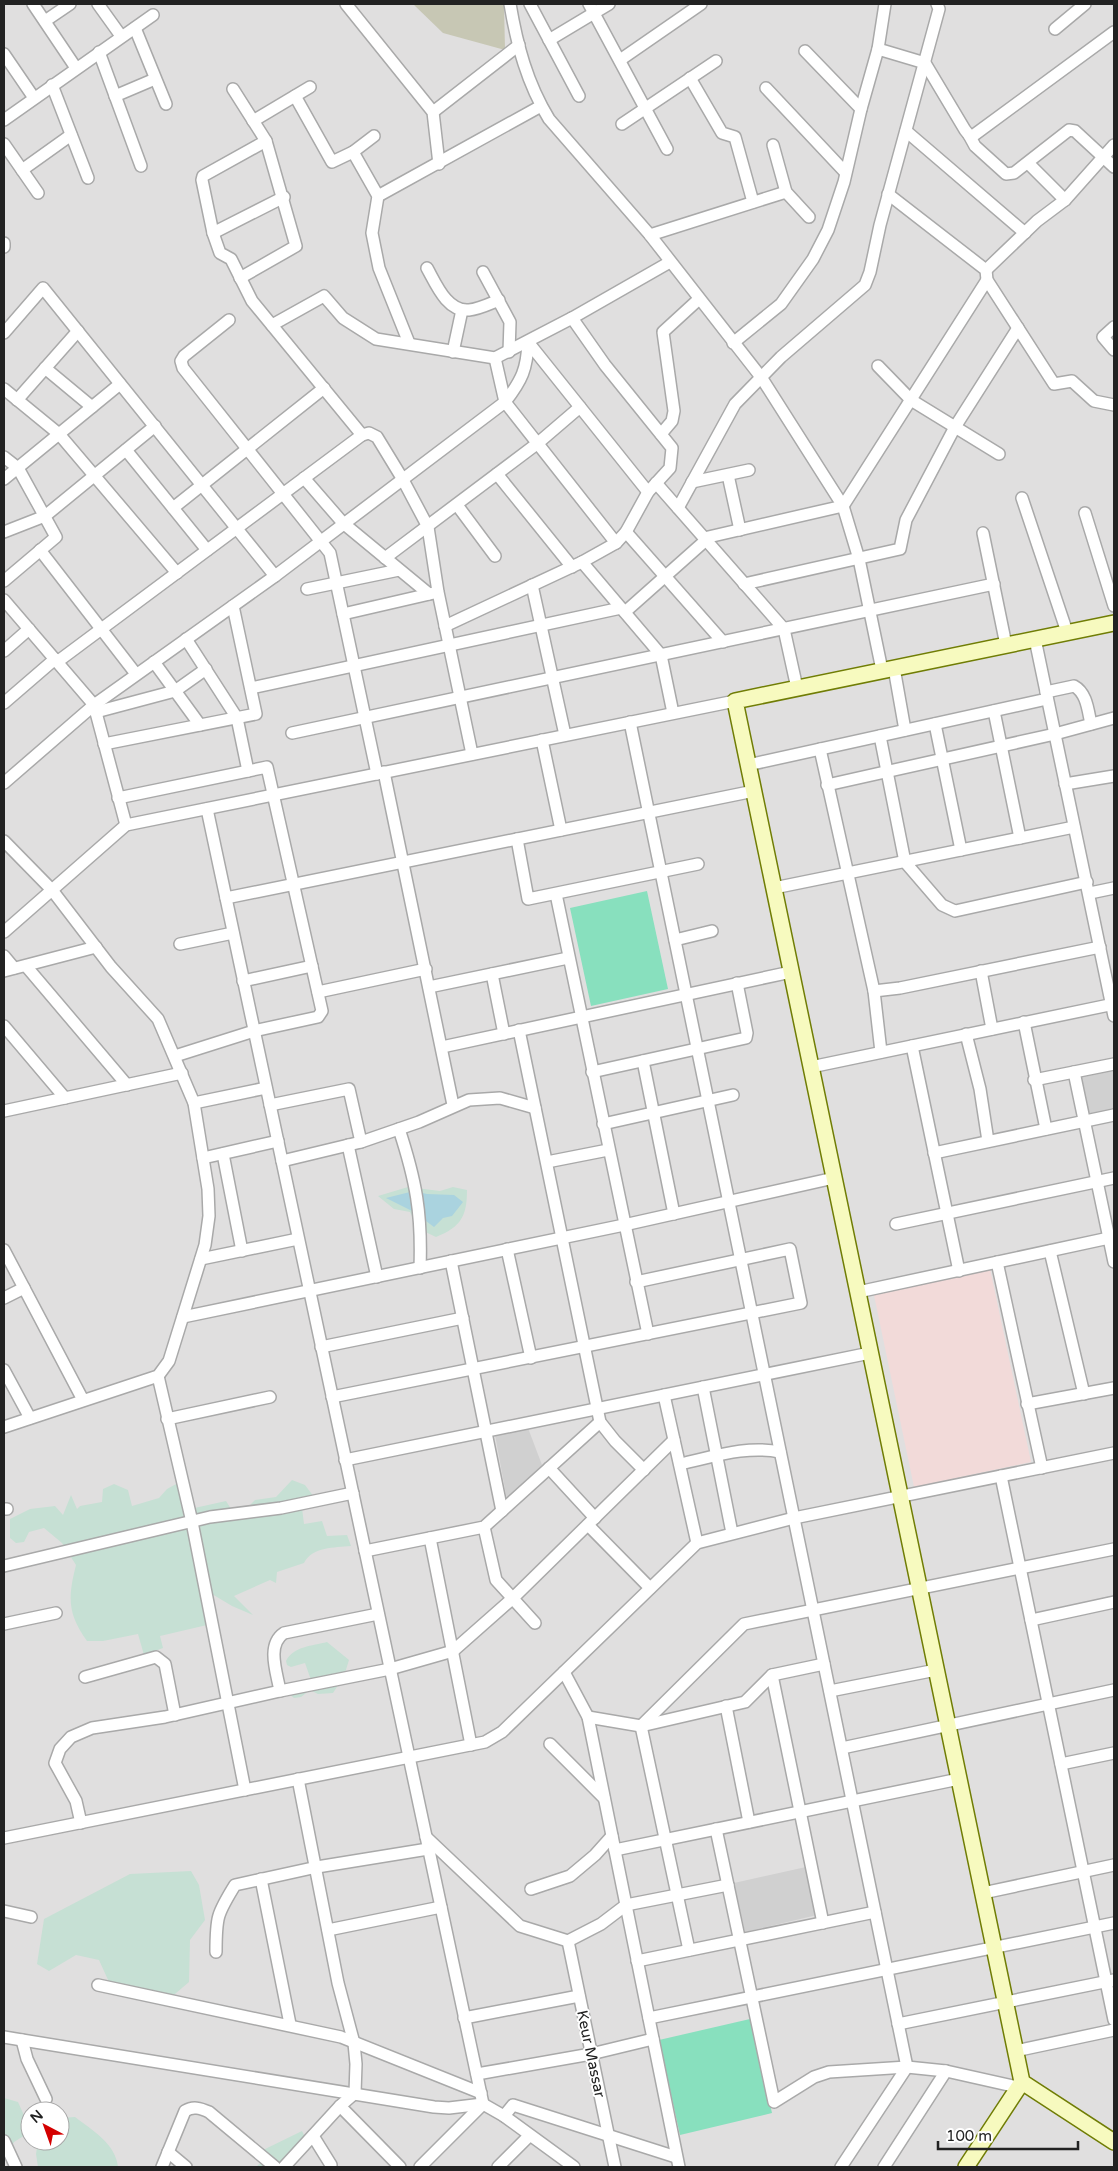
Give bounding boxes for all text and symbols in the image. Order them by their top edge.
street label: Keur Massar [573,2009,609,2100]
north arrow [20,2101,70,2151]
text: N [27,2106,47,2127]
scale bar [938,2118,1078,2150]
text: 100 m [946,2127,992,2145]

